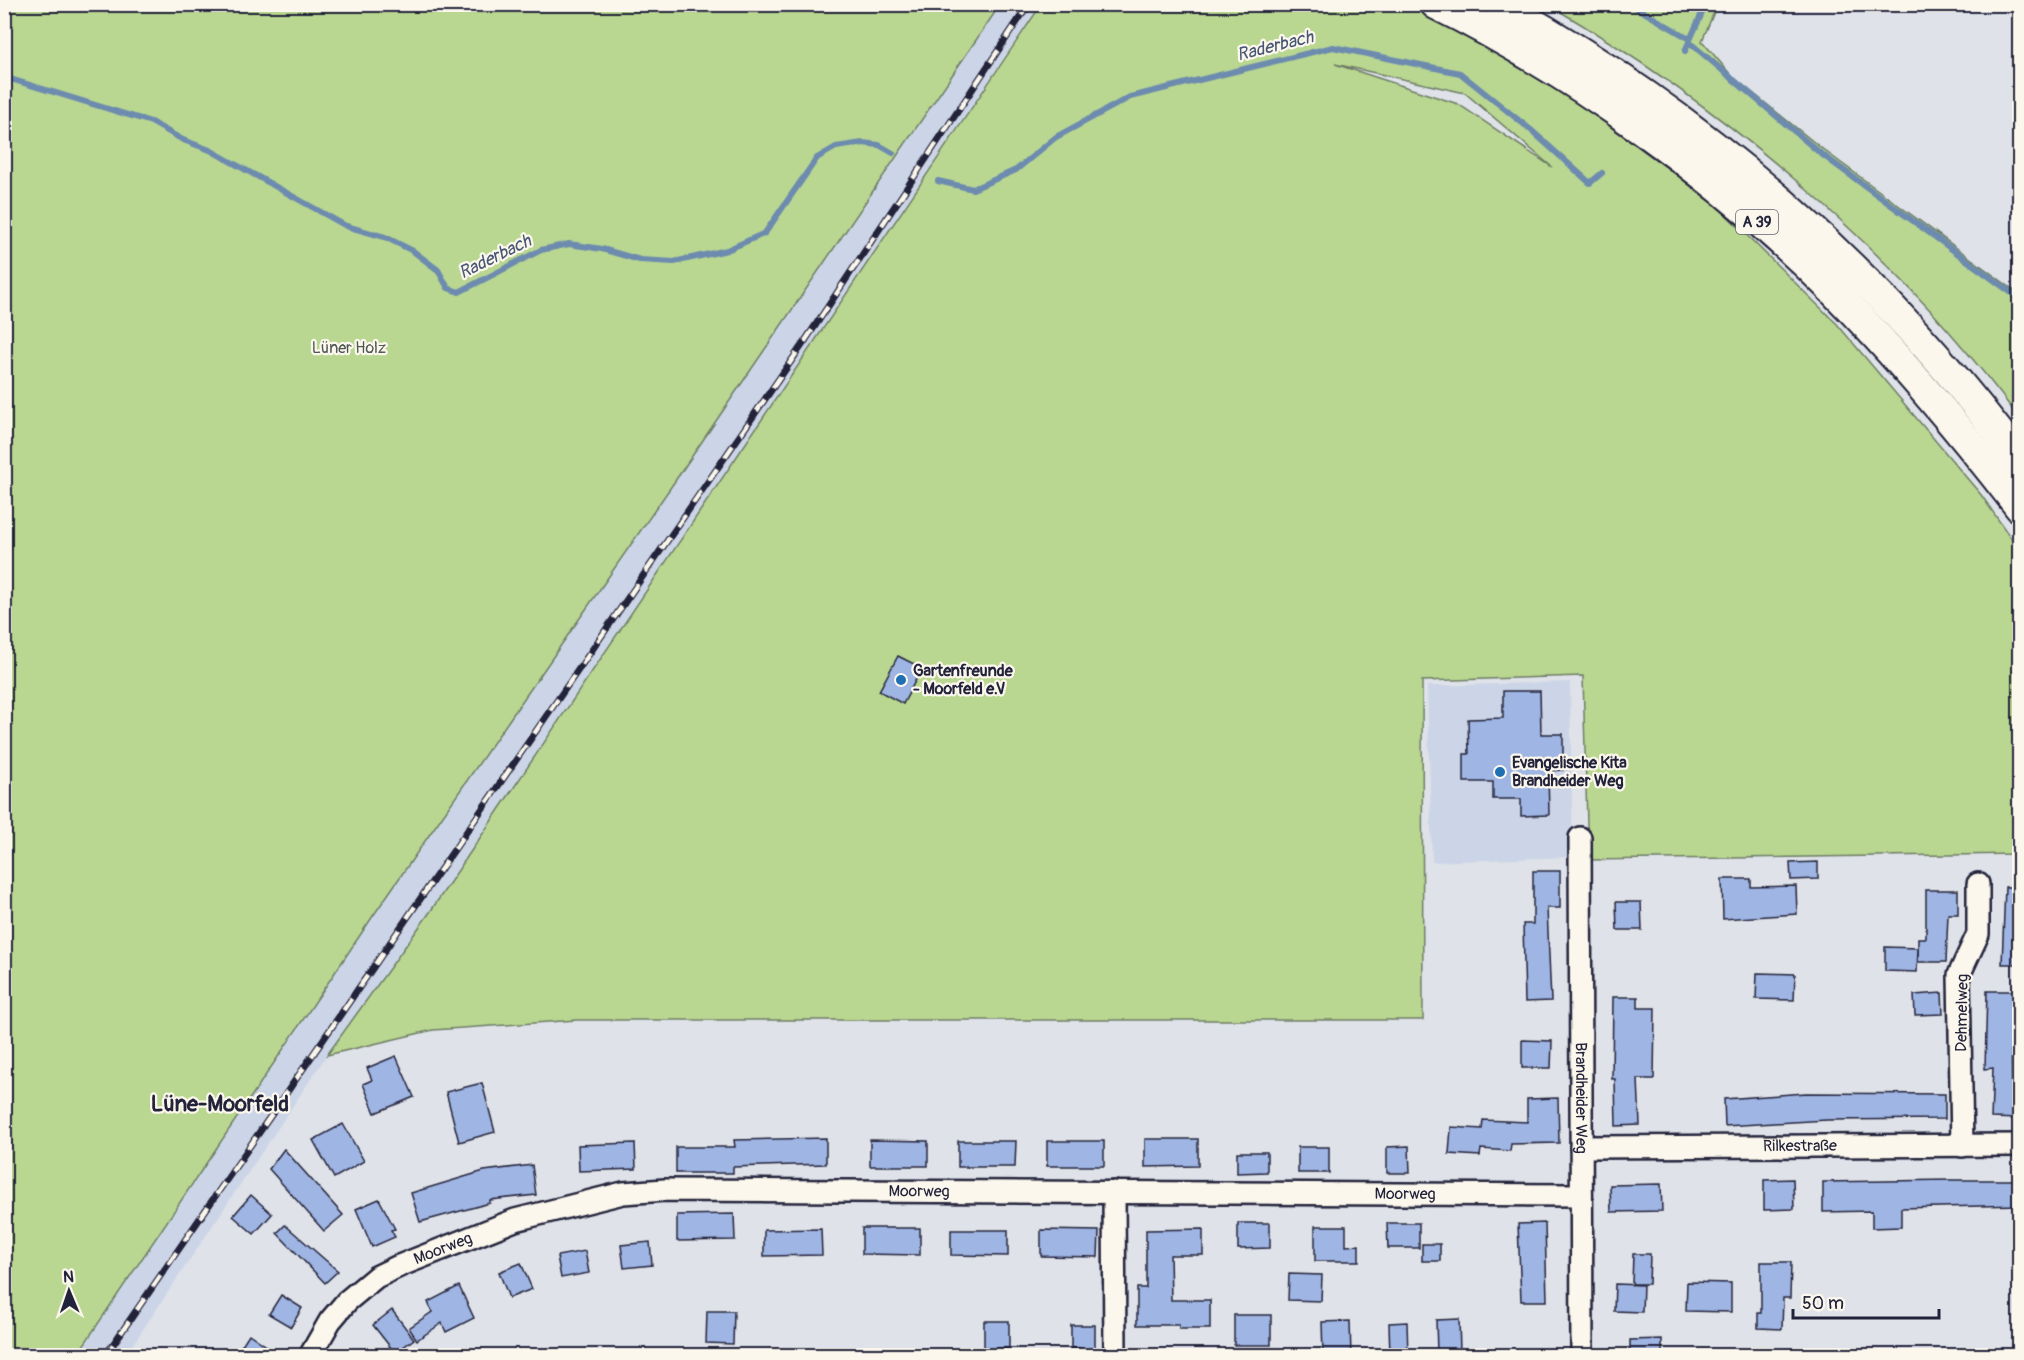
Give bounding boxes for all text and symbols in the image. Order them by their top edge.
water label: Raderbach [1234,25,1317,67]
road number: A 39 [1736,210,1778,234]
water label: Raderbach [455,229,536,284]
park label: Lüner Holz [312,338,386,358]
place label: Gartenfreunde - Moorfeld e.V [913,661,1014,699]
marker: Gartenfreunde - Moorfeld e.V [894,673,908,687]
place label: Evangelische Kita Brandheider Weg [1512,753,1627,791]
marker: Evangelische Kita Brandheider Weg [1493,765,1507,779]
street label: Dehmelweg [1951,974,1973,1052]
street label: Brandheider Weg [1571,1042,1591,1154]
district label: Lüne-Moorfeld [151,1090,289,1118]
street label: Rilkestraße [1763,1136,1837,1156]
street label: Moorweg [888,1181,950,1202]
street label: Moorweg [1374,1184,1436,1204]
street label: Moorweg [411,1228,475,1269]
north arrow [39,1261,99,1321]
text: N [63,1267,74,1287]
scale bar [1793,1282,1938,1320]
text: 50 m [1802,1292,1844,1315]

